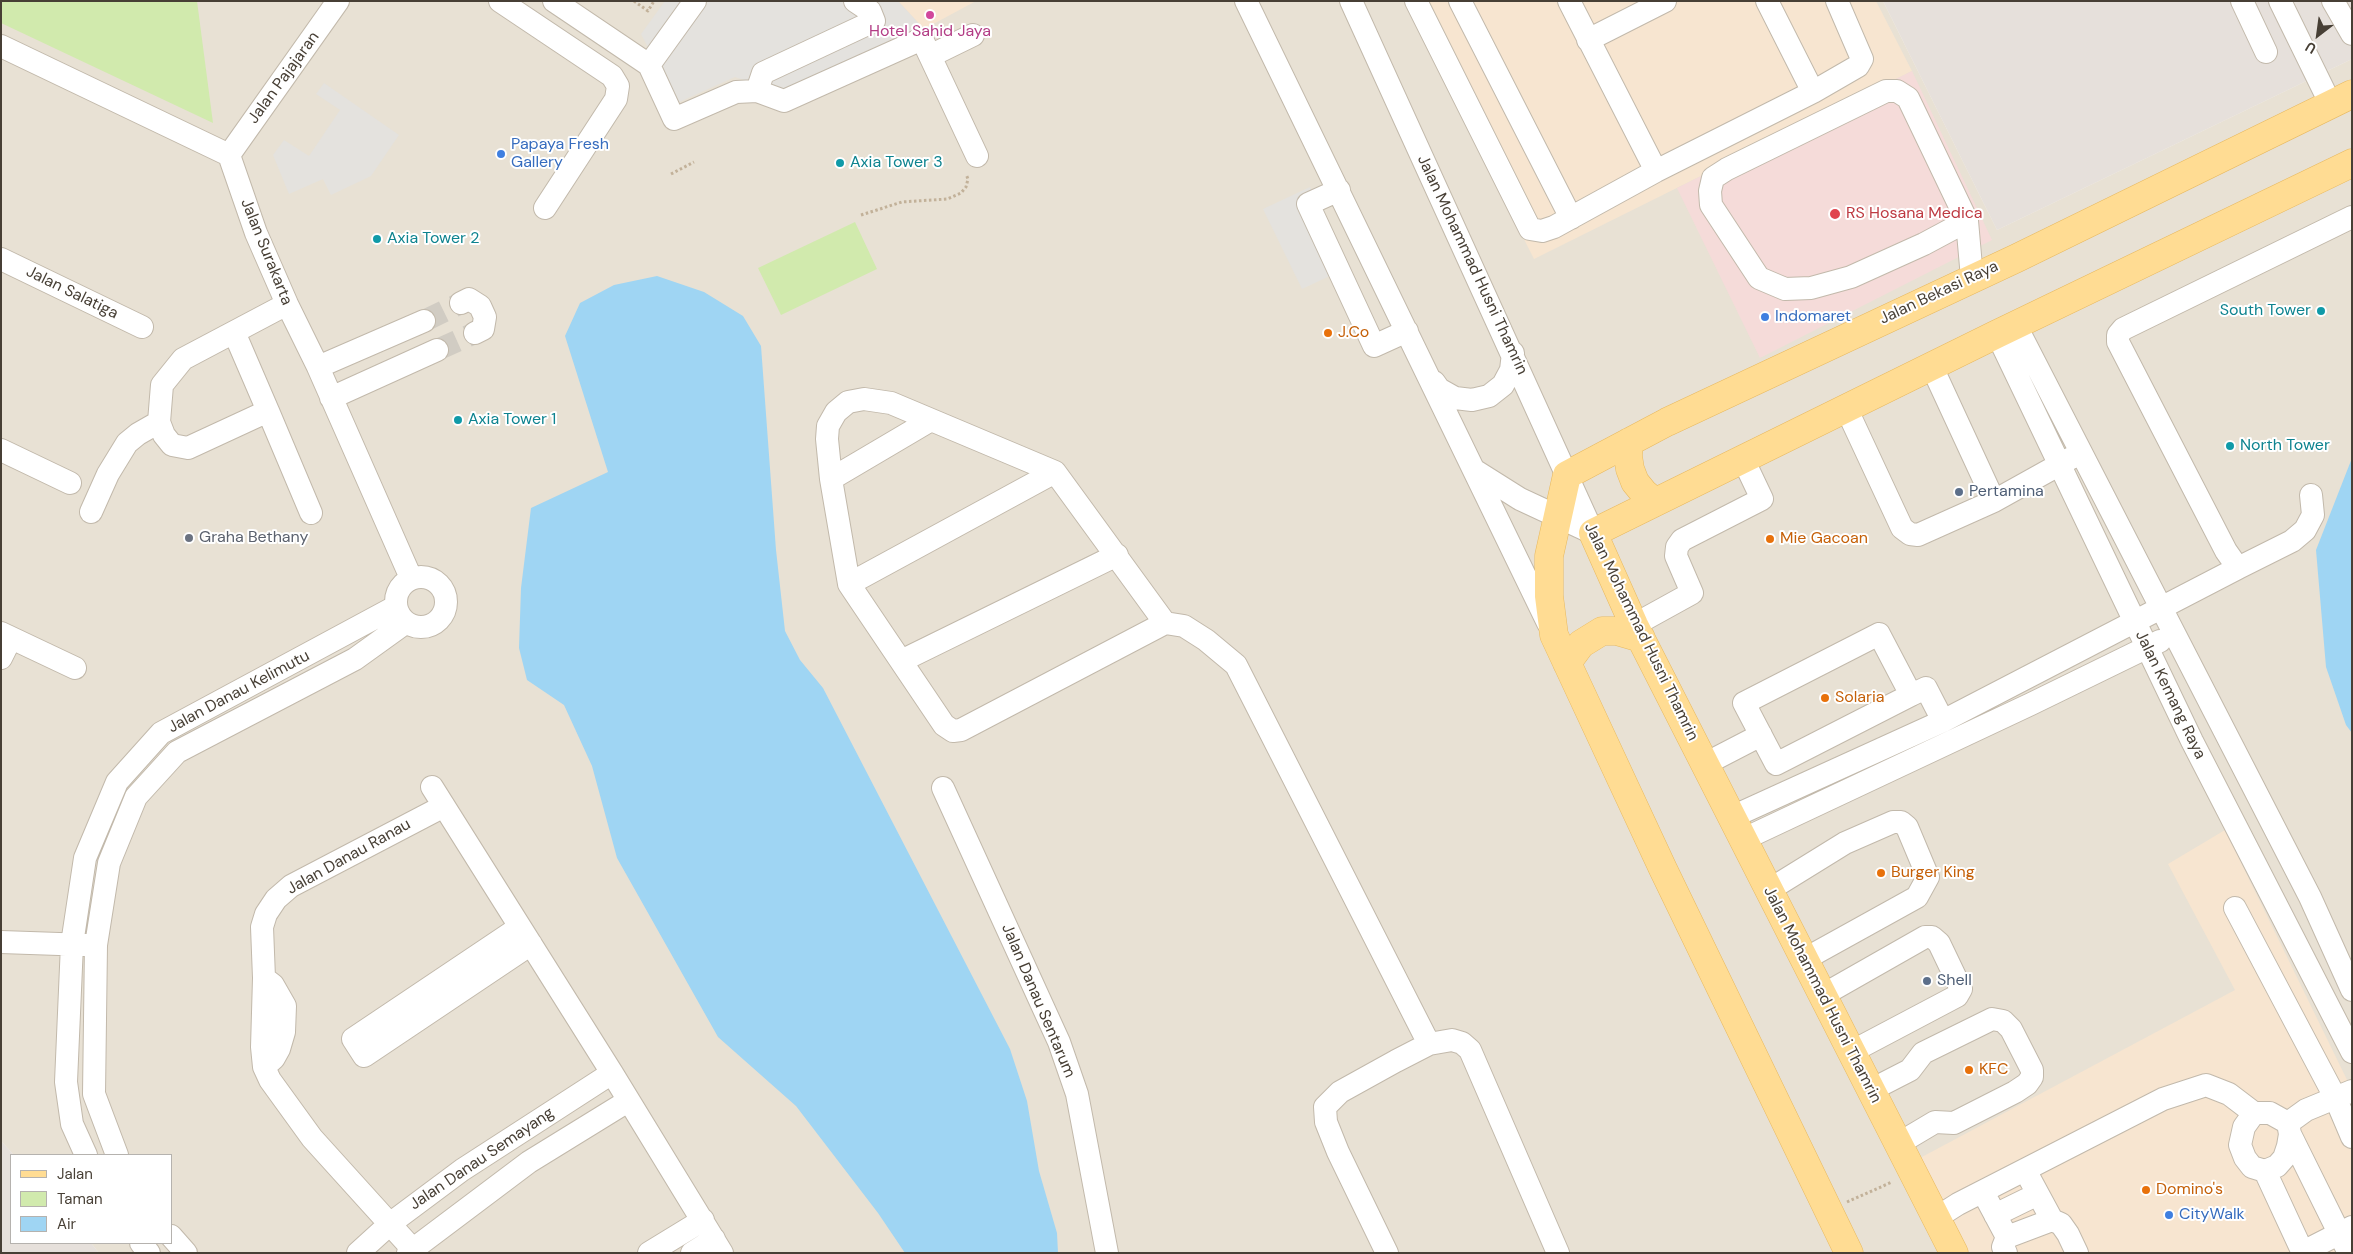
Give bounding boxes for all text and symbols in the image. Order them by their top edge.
marker: Hotel Sahid Jaya [924,9,936,21]
north arrow [2293,10,2343,60]
place label: Hotel Sahid Jaya [869,22,991,42]
street label: Jalan Pajajaran [244,28,324,128]
text: U [2302,38,2319,58]
place label: Papaya Fresh Gallery [511,135,609,173]
marker: Papaya Fresh Gallery [495,148,507,160]
street label: Jalan Mohammad Husni Thamrin [1413,152,1531,378]
place label: Axia Tower 3 [850,153,943,173]
marker: Axia Tower 3 [834,157,846,169]
street label: Jalan Surakarta [236,196,296,308]
place label: RS Hosana Medica [1846,204,1983,224]
marker: RS Hosana Medica [1828,207,1842,221]
place label: Axia Tower 2 [387,229,479,249]
marker: Axia Tower 2 [371,233,383,245]
street label: Jalan Bekasi Raya [1877,257,2001,329]
street label: Jalan Salatiga [23,262,121,324]
place label: South Tower [2220,301,2311,321]
marker: South Tower [2315,305,2327,317]
place label: Indomaret [1775,307,1851,327]
marker: Indomaret [1759,311,1771,323]
place label: J.Co [1338,323,1369,343]
marker: J.Co [1322,327,1334,339]
place label: Axia Tower 1 [468,410,556,430]
marker: Axia Tower 1 [452,414,464,426]
place label: North Tower [2240,436,2330,456]
marker: North Tower [2224,440,2236,452]
place label: Pertamina [1969,482,2044,502]
marker: Pertamina [1953,486,1965,498]
street label: Jalan Mohammad Husni Thamrin [1580,520,1702,744]
place label: Graha Bethany [199,528,308,548]
place label: Mie Gacoan [1780,529,1868,549]
marker: Graha Bethany [183,532,195,544]
marker: Mie Gacoan [1764,533,1776,545]
street label: Jalan Kemang Raya [2131,628,2209,762]
street label: Jalan Danau Kelimutu [165,647,313,737]
place label: Solaria [1835,688,1885,708]
marker: Solaria [1819,692,1831,704]
street label: Jalan Danau Ranau [284,815,414,899]
place label: Burger King [1891,863,1975,883]
marker: Burger King [1875,867,1887,879]
street label: Jalan Mohammad Husni Thamrin [1759,884,1885,1106]
street label: Jalan Danau Sentarum [997,921,1079,1081]
place label: Shell [1937,971,1972,991]
marker: Shell [1921,975,1933,987]
place label: KFC [1979,1060,2008,1080]
marker: KFC [1963,1064,1975,1076]
street label: Jalan Danau Semayang [406,1104,558,1214]
legend [10,1154,172,1244]
text: Jalan [57,1164,93,1184]
place label: Domino's [2156,1180,2223,1200]
marker: Domino's [2140,1184,2152,1196]
text: Taman [57,1189,103,1209]
place label: CityWalk [2179,1205,2245,1225]
marker: CityWalk [2163,1209,2175,1221]
text: Air [57,1214,76,1234]

